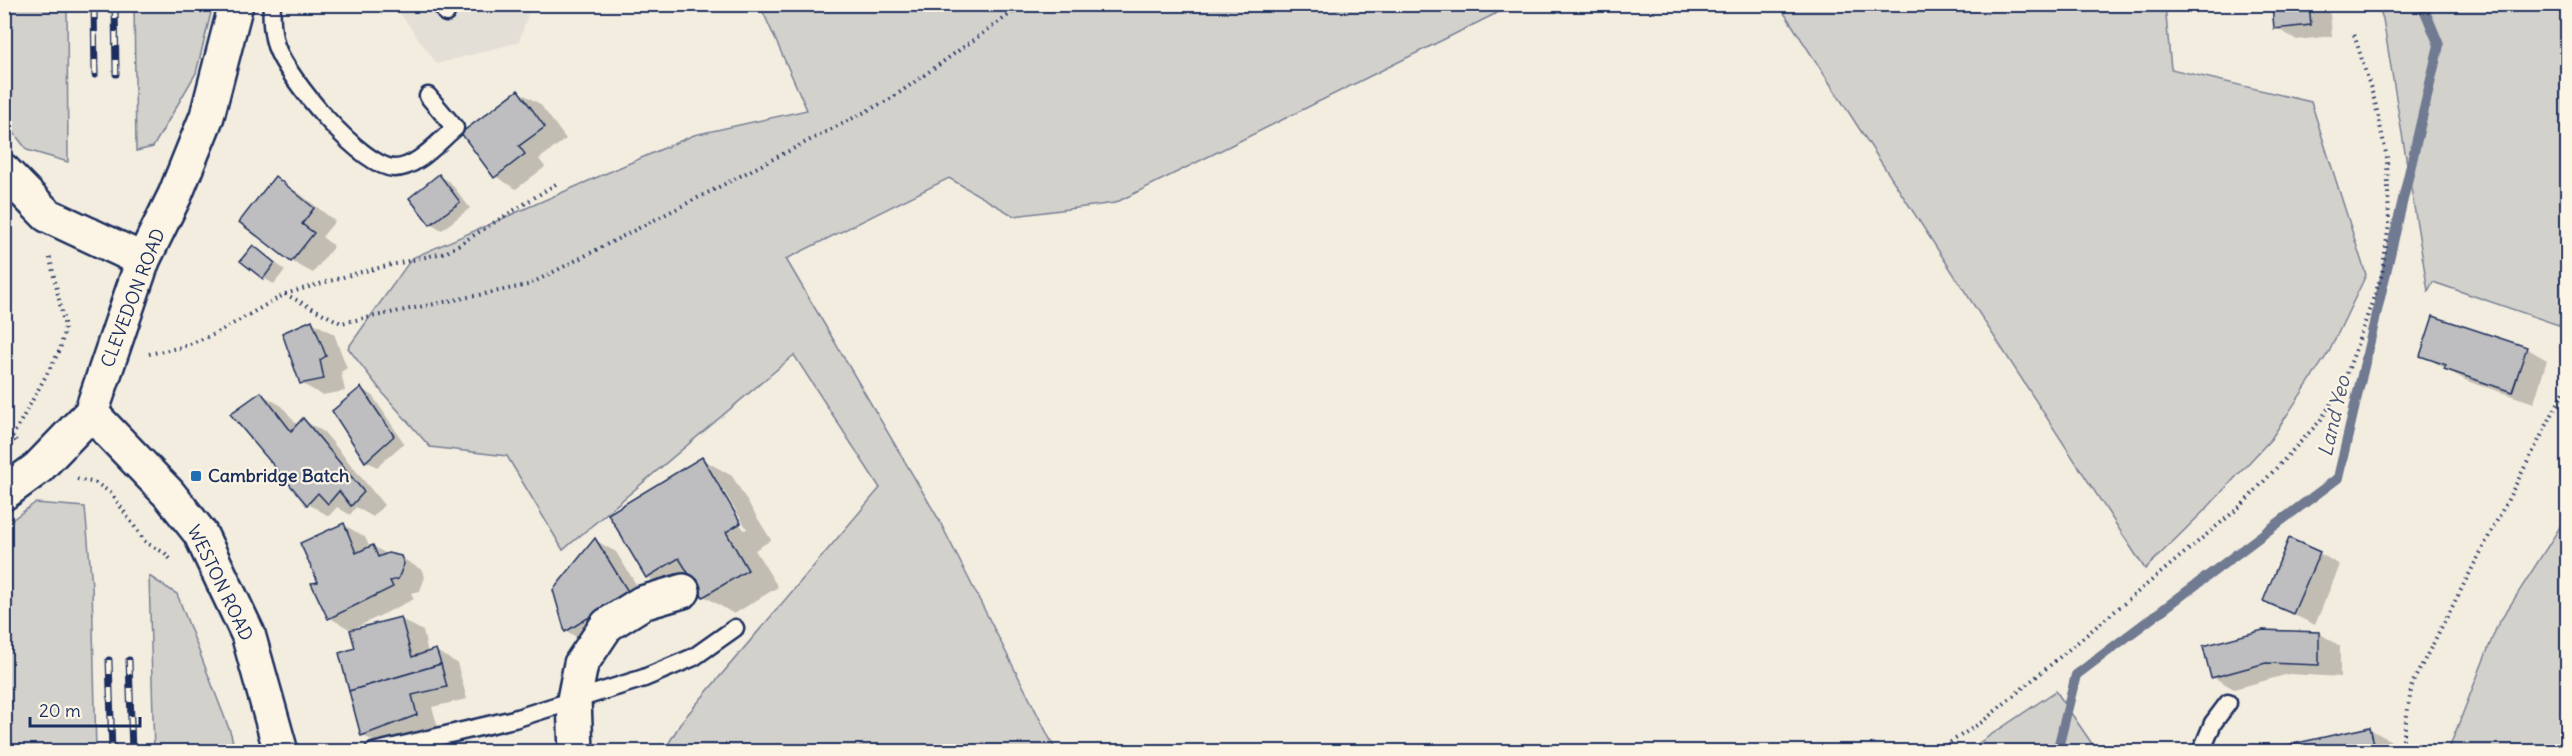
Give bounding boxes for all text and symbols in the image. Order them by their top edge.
street label: CLEVEDON ROAD [95,225,170,371]
water label: Land Yeo [2312,371,2355,459]
place label: Cambridge Batch [208,464,350,487]
marker: Cambridge Batch [189,469,203,483]
street label: WESTON ROAD [182,521,258,644]
scale bar [30,690,140,728]
text: 20 m [39,699,81,722]

